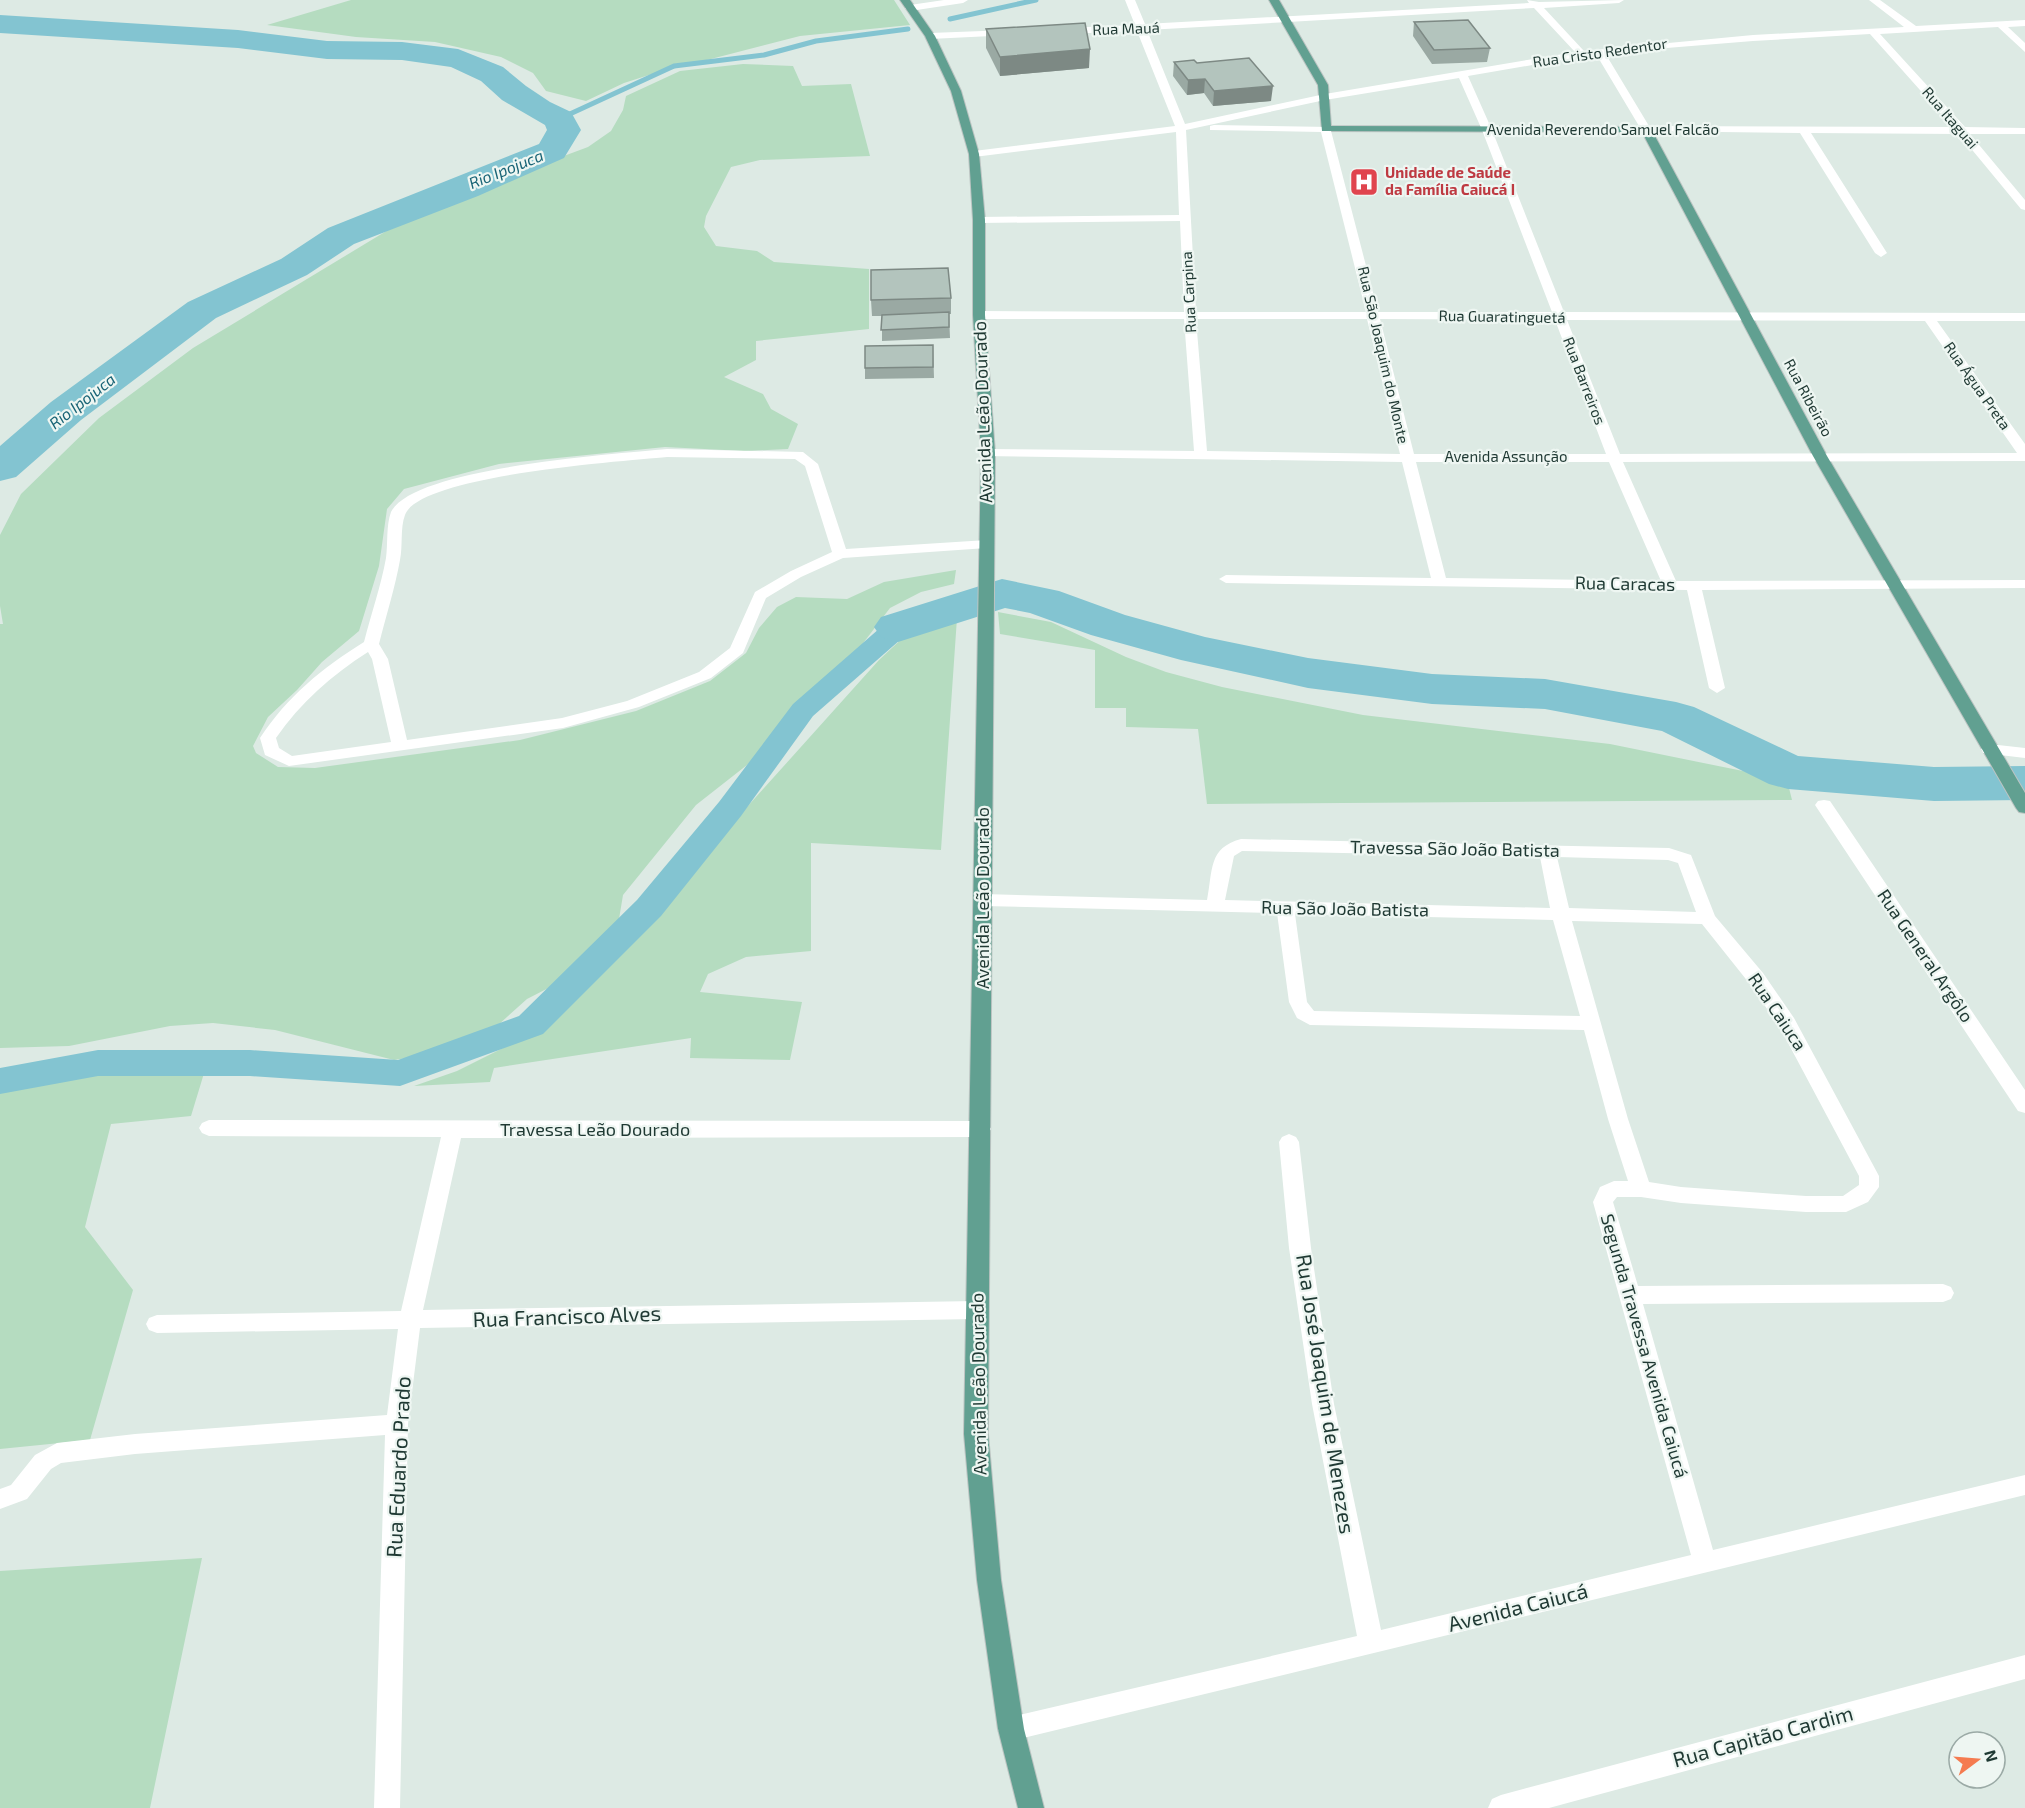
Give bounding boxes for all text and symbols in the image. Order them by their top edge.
street label: Rua Mauá [1092,18,1160,38]
street label: Rua Cristo Redentor [1531,34,1668,70]
street label: Rua Itaguai [1919,83,1983,152]
street label: Avenida Reverendo Samuel Falcão [1487,120,1719,138]
water label: Rio Ipojuca [466,145,546,193]
place label: Unidade de Saúde da Família Caiucá I [1385,163,1515,198]
hospital icon: Unidade de Saúde da Família Caiucá I [1348,166,1380,198]
street label: Rua Carpina [1177,251,1199,333]
street label: Rua São Joaquim do Monte [1355,264,1413,445]
street label: Rua Guaratinguetá [1438,306,1566,326]
street label: Avenida Leão Dourado [968,321,996,503]
street label: Rua Barreiros [1560,334,1610,427]
street label: Rua Água Preta [1941,338,2015,433]
street label: Rua Ribeirão [1781,356,1837,440]
water label: Rio Ipojuca [45,369,119,433]
street label: Avenida Assunção [1444,447,1568,466]
street label: Rua Caracas [1575,571,1675,595]
street label: Avenida Leão Dourado [971,807,993,989]
street label: Travessa São João Batista [1350,835,1560,861]
street label: Rua General Argôlo [1873,885,1979,1026]
street label: Rua São João Batista [1261,896,1429,920]
street label: Rua Caiuca [1744,968,1812,1054]
street label: Travessa Leão Dourado [500,1118,690,1140]
street label: Segunda Travessa Avenida Caiucá [1597,1211,1693,1480]
street label: Rua José Joaquim de Menezes [1292,1252,1361,1535]
street label: Avenida Leão Dourado [965,1293,991,1475]
street label: Rua Francisco Alves [472,1300,662,1331]
street label: Rua Eduardo Prado [380,1376,415,1558]
street label: Avenida Caiucá [1445,1577,1590,1636]
street label: Rua Capitão Cardim [1670,1699,1855,1772]
north arrow [1947,1730,2007,1790]
text: N [1981,1748,2003,1764]

